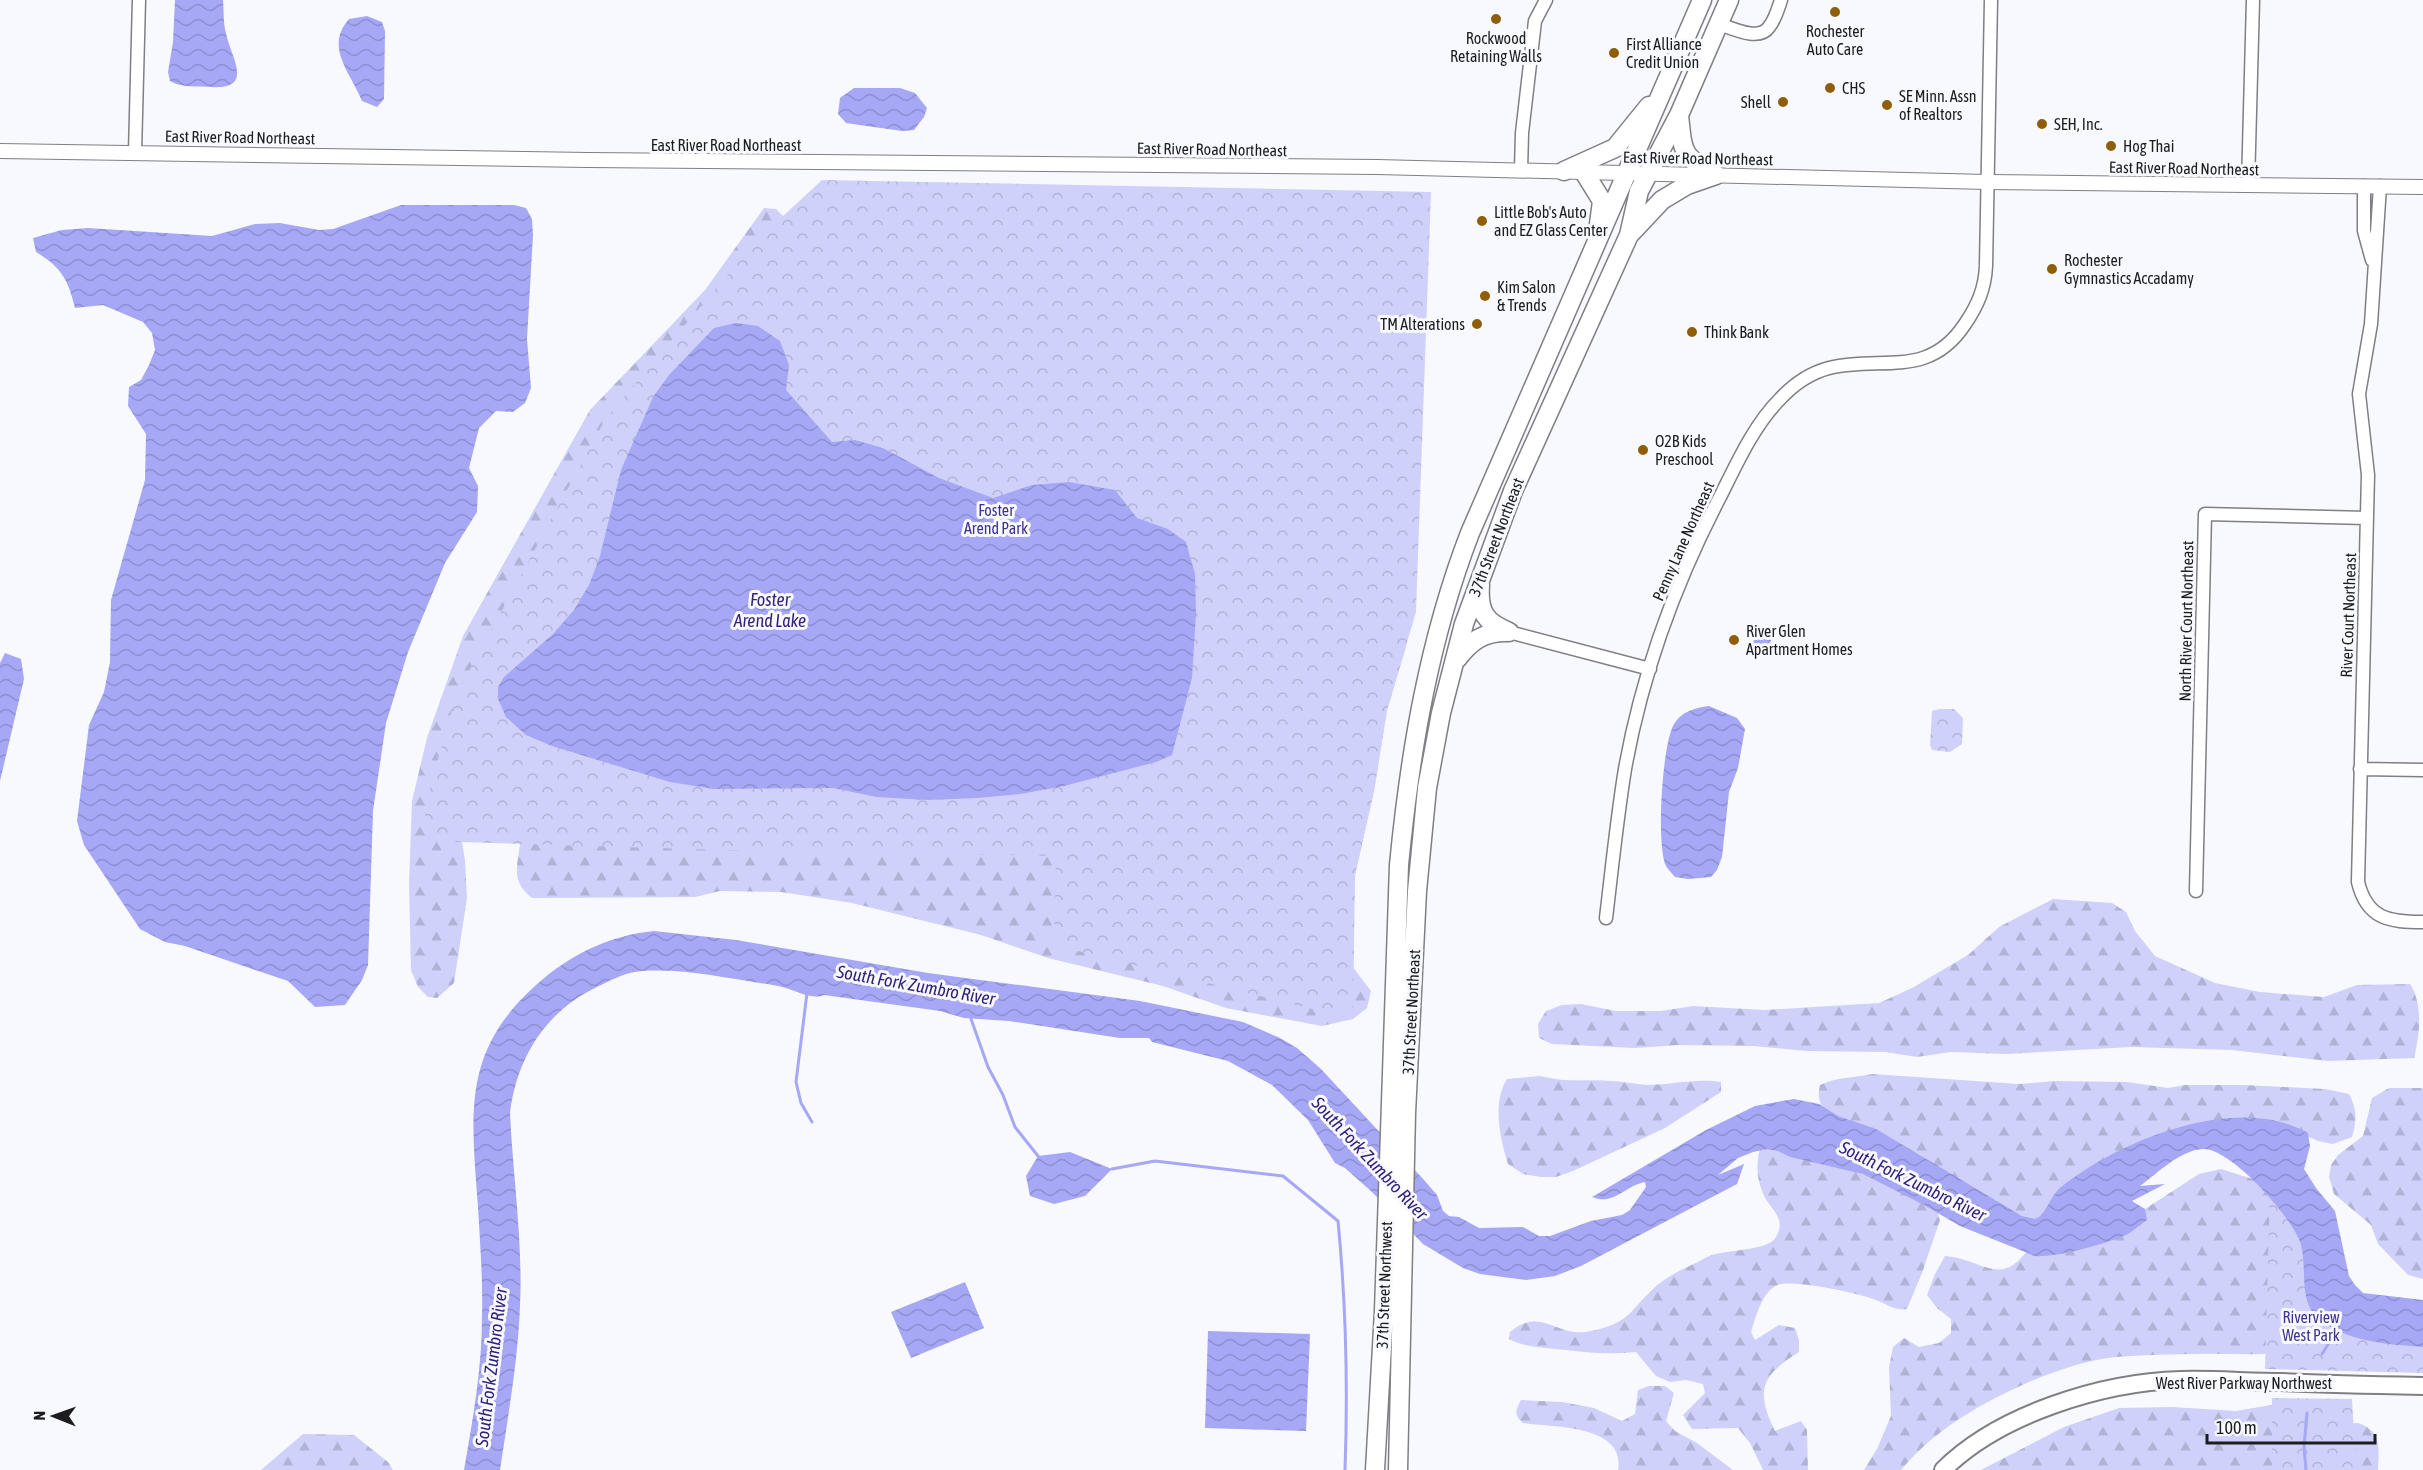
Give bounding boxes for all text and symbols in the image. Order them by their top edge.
marker: Rochester Auto Care [1828,5,1842,19]
marker: Rockwood Retaining Walls [1489,12,1503,26]
place label: Rochester Auto Care [1806,22,1865,58]
place label: Rockwood Retaining Walls [1450,29,1542,66]
place label: First Alliance Credit Union [1626,35,1702,71]
marker: First Alliance Credit Union [1607,46,1621,60]
place label: CHS [1842,79,1865,97]
marker: CHS [1823,81,1837,95]
place label: SE Minn. Assn of Realtors [1899,87,1977,123]
place label: Shell [1741,93,1772,111]
marker: Shell [1776,95,1790,109]
marker: SE Minn. Assn of Realtors [1880,98,1894,112]
place label: SEH, Inc. [2054,115,2103,133]
marker: SEH, Inc. [2035,117,2049,131]
street label: East River Road Northeast [165,127,316,147]
street label: East River Road Northeast [651,136,802,154]
place label: Hog Thai [2123,137,2174,156]
street label: East River Road Northeast [1137,139,1288,159]
marker: Hog Thai [2104,139,2118,153]
street label: East River Road Northeast [1623,148,1774,168]
street label: East River Road Northeast [2109,158,2260,178]
place label: Little Bob's Auto and EZ Glass Center [1494,203,1608,239]
marker: Little Bob's Auto and EZ Glass Center [1475,214,1489,228]
place label: Rochester Gymnastics Accadamy [2064,251,2194,288]
marker: Rochester Gymnastics Accadamy [2045,262,2059,276]
place label: Kim Salon & Trends [1497,278,1556,314]
marker: Kim Salon & Trends [1478,289,1492,303]
place label: TM Alterations [1380,315,1465,333]
marker: TM Alterations [1470,317,1484,331]
place label: Think Bank [1704,323,1769,341]
marker: Think Bank [1685,325,1699,339]
place label: O2B Kids Preschool [1655,432,1714,468]
marker: O2B Kids Preschool [1636,443,1650,457]
street label: 37th Street Northeast [1465,475,1527,599]
street label: Penny Lane Northeast [1649,478,1719,604]
park label: Foster Arend Park [964,501,1028,537]
street label: North River Court Northeast [2176,540,2196,702]
street label: River Court Northeast [2337,552,2359,678]
water label: Foster Arend Lake [733,589,806,631]
place label: River Glen Apartment Homes [1746,622,1853,659]
marker: River Glen Apartment Homes [1727,633,1741,647]
street label: 37th Street Northeast [1399,948,1423,1075]
water label: South Fork Zumbro River [834,961,997,1009]
water label: South Fork Zumbro River [1307,1092,1433,1224]
water label: South Fork Zumbro River [1836,1136,1990,1226]
street label: 37th Street Northwest [1373,1220,1395,1349]
water label: South Fork Zumbro River [471,1286,511,1449]
park label: Riverview West Park [2282,1308,2340,1344]
street label: West River Parkway Northwest [2156,1374,2333,1393]
north arrow [24,1386,84,1446]
scale bar [2207,1407,2375,1445]
text: N [30,1411,48,1421]
text: 100 m [2216,1417,2257,1438]

